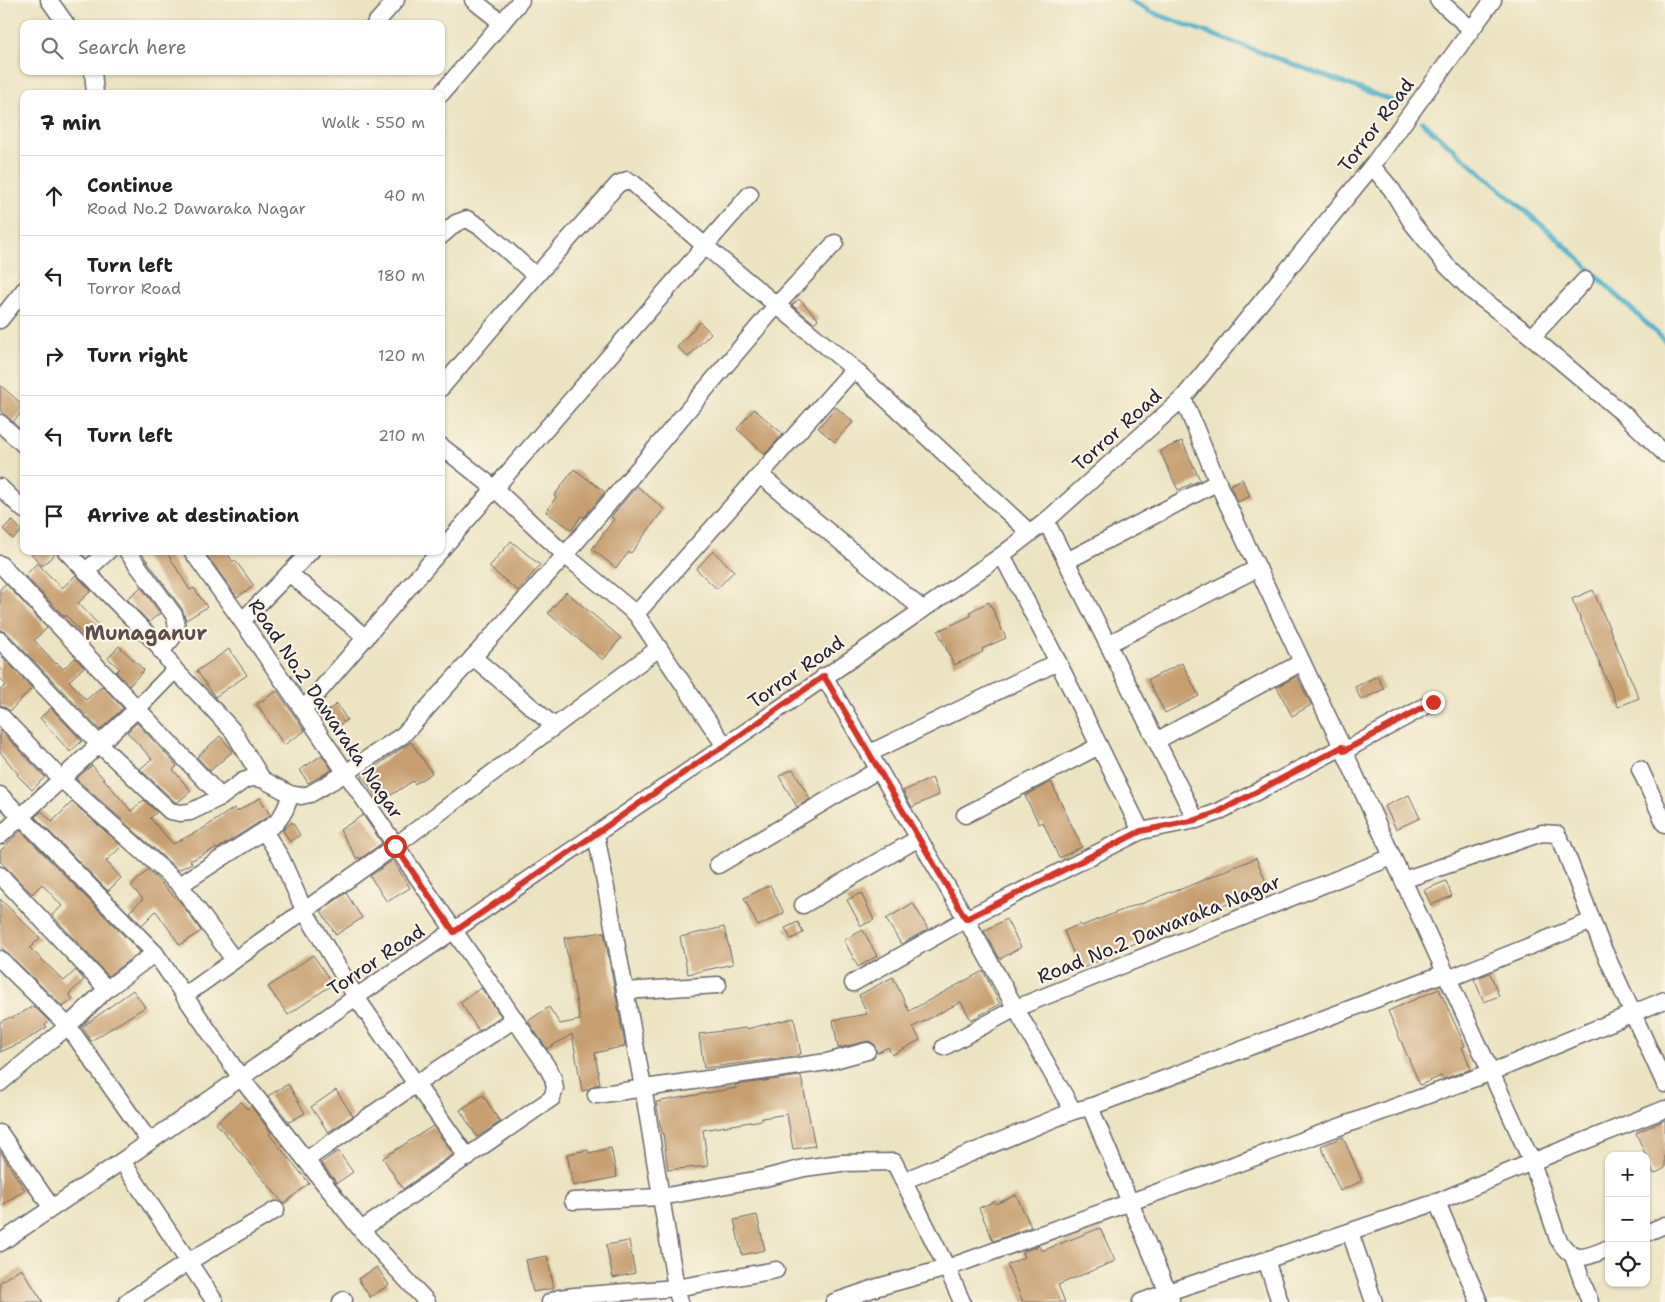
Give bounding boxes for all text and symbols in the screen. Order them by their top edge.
search box [20,20,445,75]
icon: search [38,34,66,62]
text: Search here [78,35,187,60]
street label: Torror Road [1332,73,1420,177]
text: 7 min [40,109,101,137]
text: Walk · 550 m [322,112,425,133]
text: Continue [87,173,173,198]
icon: ahead [40,182,68,210]
text: 40 m [383,185,425,206]
text: Road No.2 Dawaraka Nagar [87,198,306,219]
text: Turn left [87,253,173,278]
icon: left [40,262,68,290]
text: 180 m [377,265,425,286]
text: Torror Road [87,278,181,299]
icon: right [40,342,68,370]
text: Turn right [87,343,188,368]
text: 120 m [378,345,425,366]
street label: Torror Road [1067,383,1167,477]
icon: left [40,422,68,450]
text: Turn left [87,423,173,448]
text: 210 m [378,425,425,446]
icon: arrive [40,502,68,530]
text: Arrive at destination [87,503,299,528]
street label: Road No.2 Dawaraka Nagar [243,594,409,824]
district label: Munaganur [85,620,207,646]
street label: Torror Road [743,630,849,714]
route end [1422,691,1445,714]
route start [384,835,407,858]
street label: Road No.2 Dawaraka Nagar [1034,869,1284,989]
street label: Torror Road [323,918,429,1002]
map controls [1605,1152,1650,1287]
button: + [1605,1152,1650,1197]
button: − [1605,1197,1650,1242]
button: locate [1605,1242,1650,1287]

